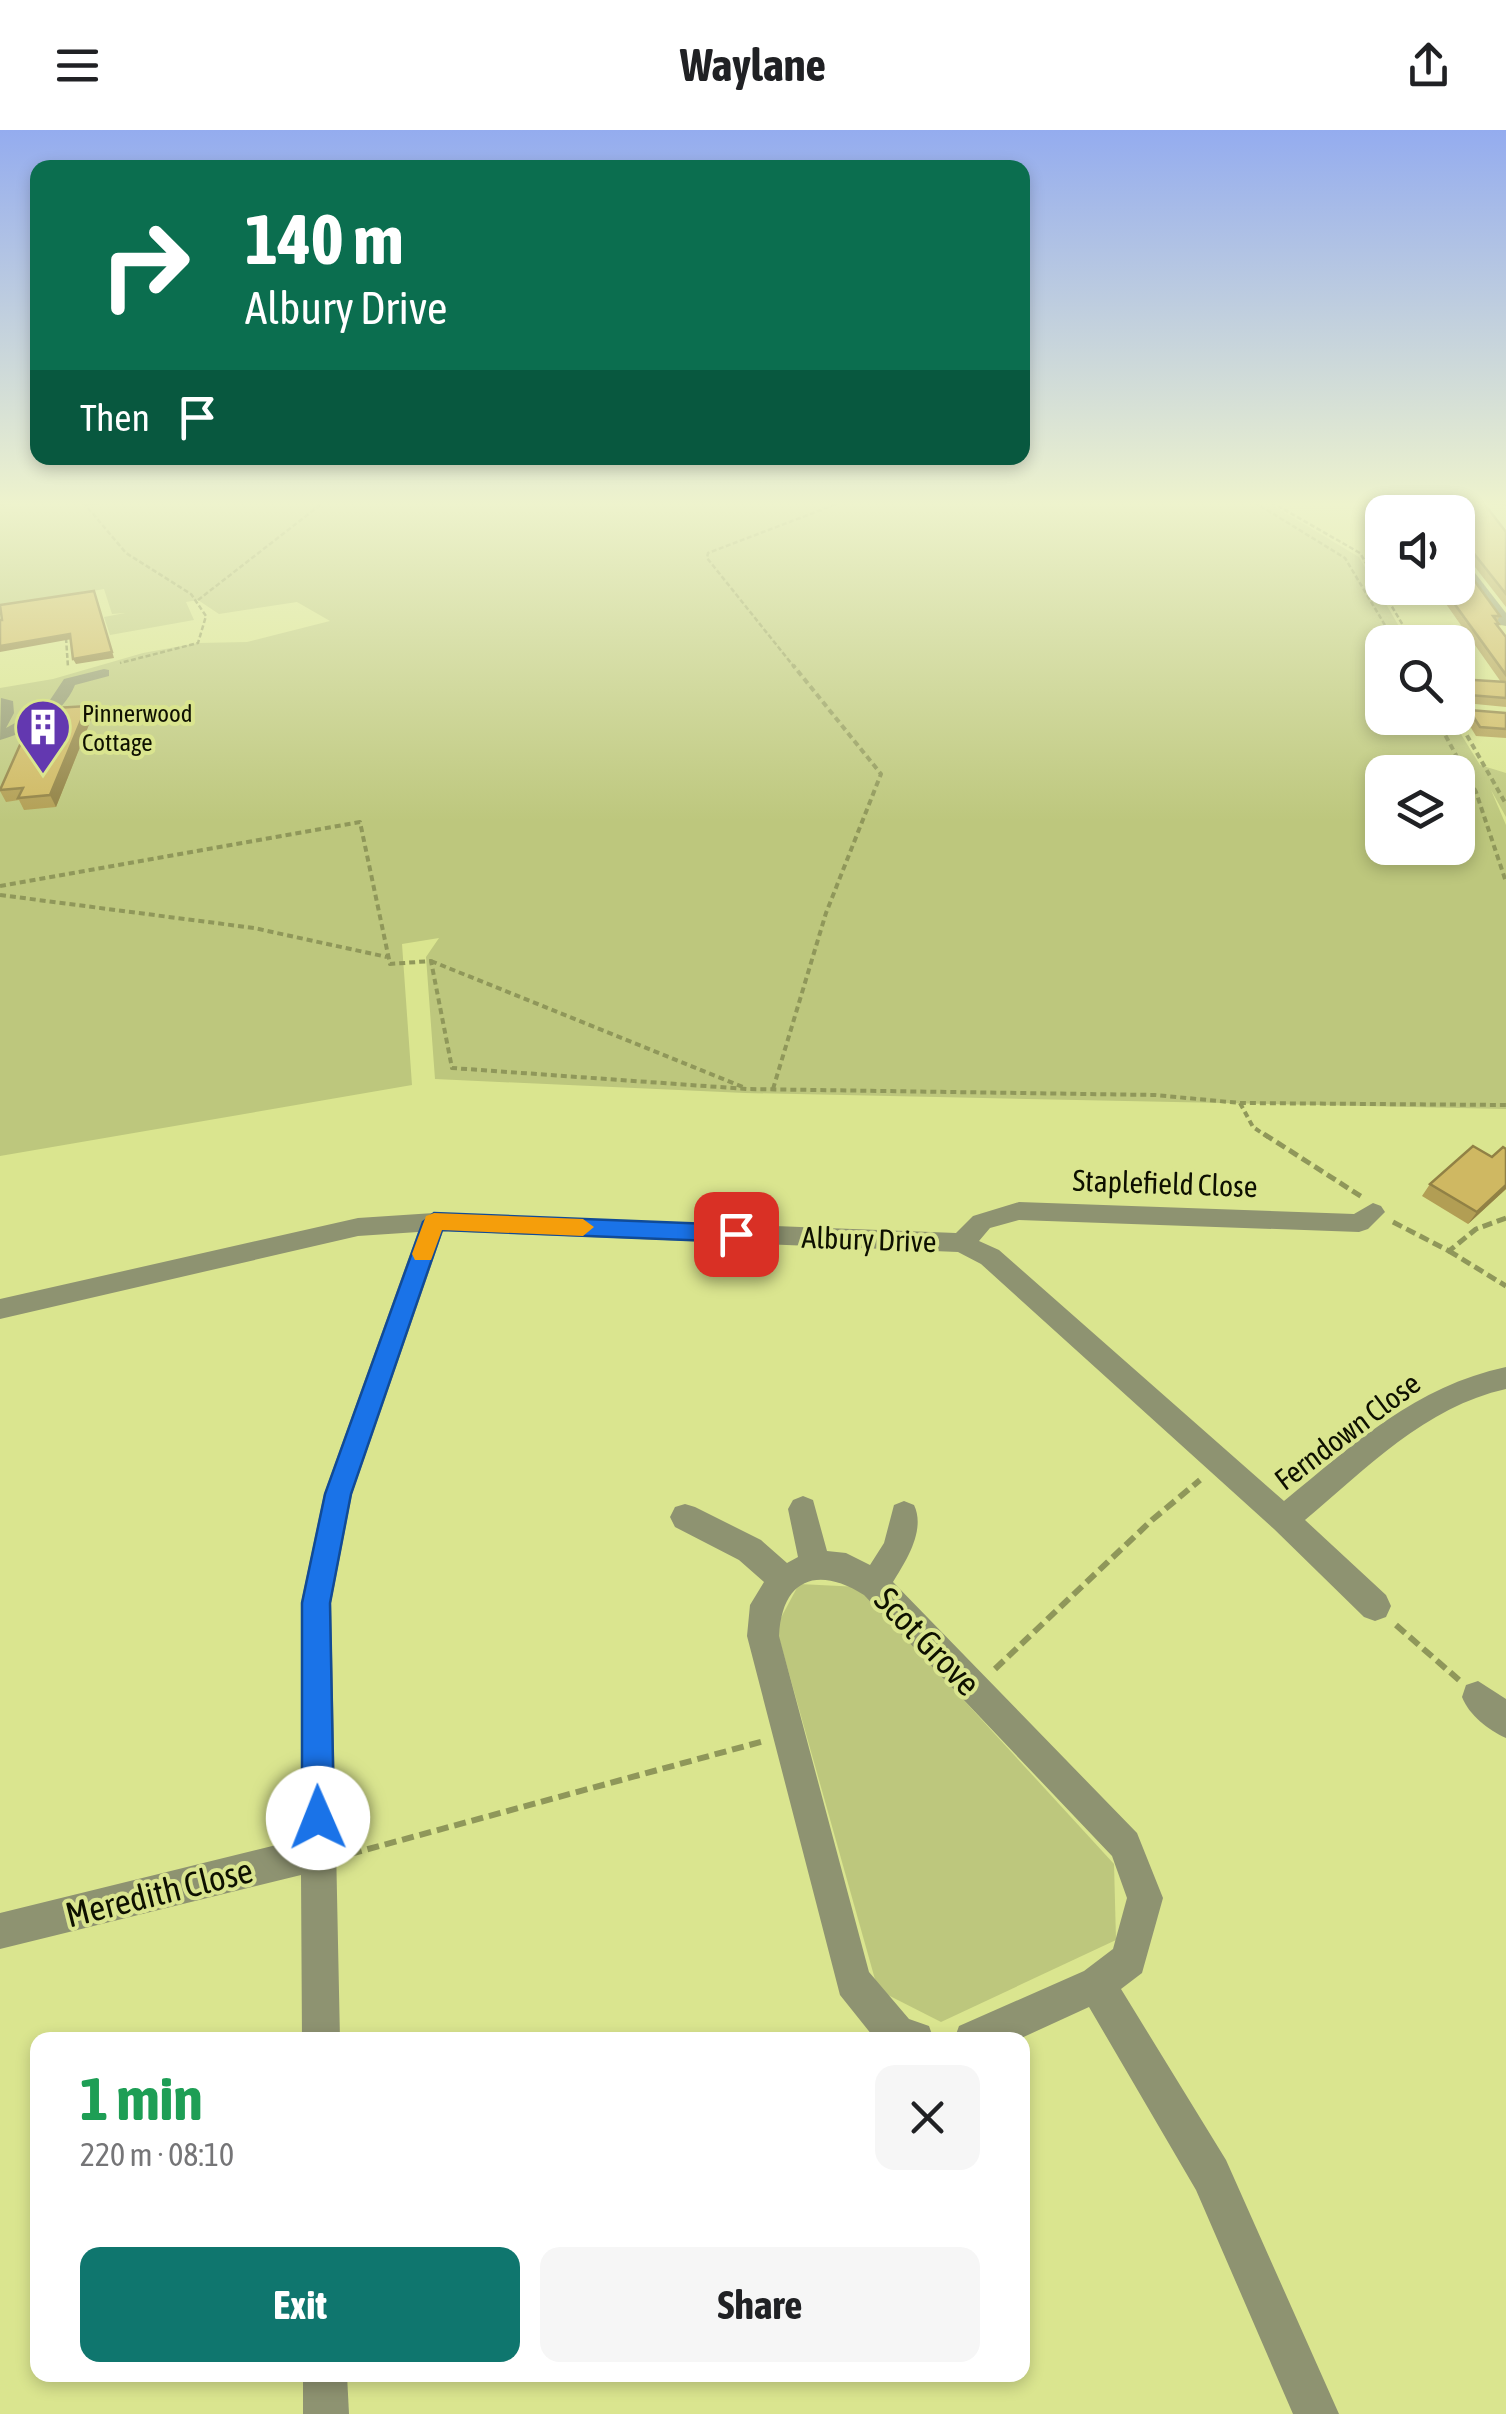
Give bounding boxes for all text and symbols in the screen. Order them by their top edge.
icon: menu [50,38,105,93]
icon: share [1401,38,1456,93]
text: Waylane [680,39,826,91]
text: 140 m [245,199,404,279]
icon: right [80,200,210,330]
text: Albury Drive [245,282,447,334]
icon: arrive [170,390,225,445]
text: Then [80,396,150,439]
map controls [1365,495,1475,865]
button: sound [1365,495,1475,605]
button: search [1365,625,1475,735]
building icon: Pinnerwood Cottage [13,697,73,776]
place label: Pinnerwood Cottage [82,699,193,756]
button: layers [1365,755,1475,865]
street label: Staplefield Close [1072,1163,1258,1203]
pin [694,1192,779,1277]
icon: arrive [709,1207,764,1262]
street label: Albury Drive [801,1220,937,1258]
street label: Ferndown Close [1268,1365,1426,1497]
street label: Scot Grove [867,1579,989,1703]
position arrow [266,1766,370,1870]
street label: Meredith Close [61,1849,257,1935]
text: 1 min [80,2064,203,2133]
button: close [875,2065,980,2170]
text: 220 m · 08:10 [80,2136,234,2173]
button: Exit [80,2247,520,2362]
button: Share [540,2247,980,2362]

